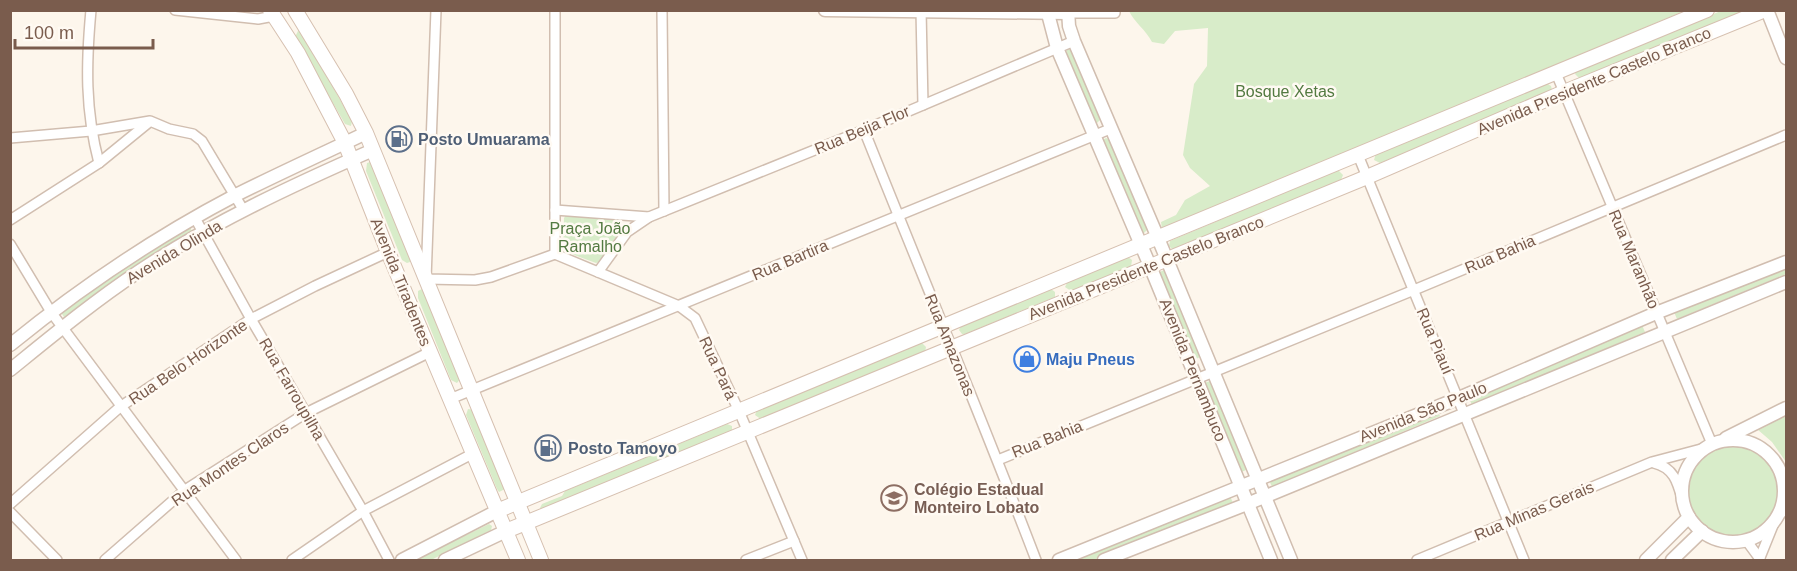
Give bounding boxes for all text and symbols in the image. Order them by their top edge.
scale bar [15,12,153,50]
text: 100 m [24,23,74,43]
street label: Avenida Presidente Castelo Branco [1475,24,1714,138]
park label: Bosque Xetas [1235,83,1335,100]
street label: Rua Beija Flor [812,102,913,158]
fuel station icon: Posto Umuarama [384,124,414,154]
place label: Posto Umuarama [418,131,550,148]
street label: Rua Maranhão [1605,207,1663,311]
street label: Avenida Presidente Castelo Branco [1026,213,1266,323]
street label: Avenida Tiradentes [368,215,434,349]
street label: Avenida Olinda [123,217,225,287]
park label: Praça João Ramalho [550,220,631,255]
street label: Rua Bahia [1462,232,1538,276]
street label: Rua Bartira [749,236,831,284]
street label: Rua Amazonas [922,292,978,398]
street label: Avenida Pernambuco [1157,296,1230,444]
street label: Rua Piauí [1413,305,1457,377]
street label: Rua Belo Horizonte [126,316,250,408]
street label: Rua Pará [696,334,740,402]
street label: Rua Farroupilha [256,335,328,443]
shop icon: Maju Pneus [1012,344,1042,374]
place label: Maju Pneus [1046,351,1135,368]
street label: Avenida São Paulo [1357,379,1489,445]
street label: Rua Bahia [1009,417,1085,461]
street label: Rua Montes Claros [168,419,292,509]
fuel station icon: Posto Tamoyo [533,433,563,463]
place label: Posto Tamoyo [568,440,677,457]
street label: Rua Minas Gerais [1472,478,1596,544]
place label: Colégio Estadual Monteiro Lobato [914,481,1044,516]
school or university icon: Colégio Estadual Monteiro Lobato [879,483,909,513]

